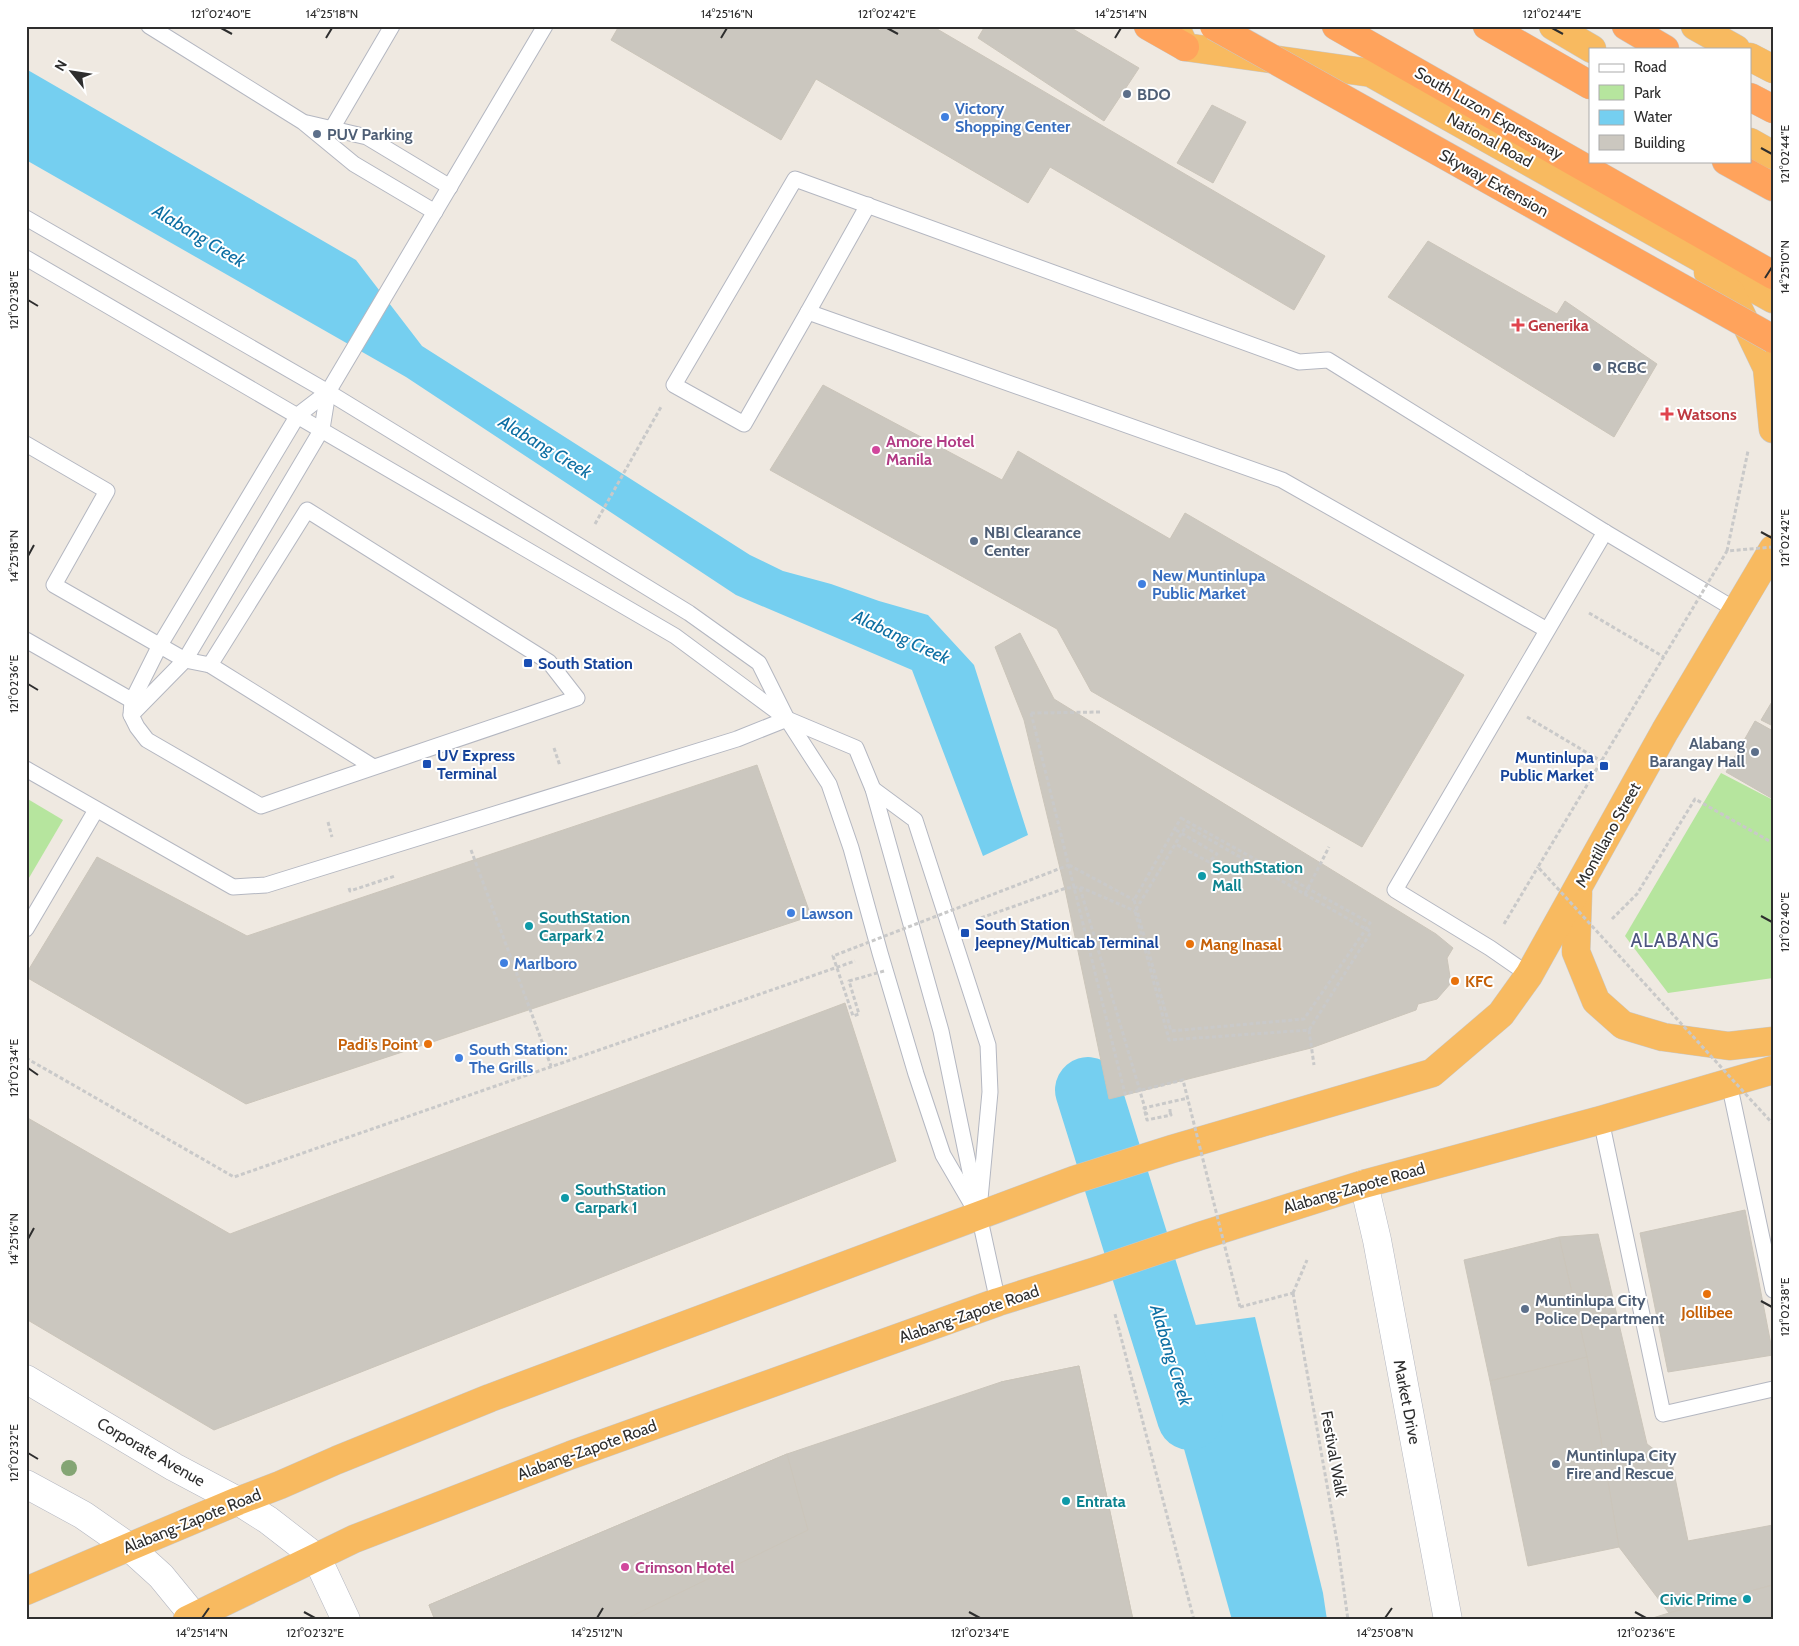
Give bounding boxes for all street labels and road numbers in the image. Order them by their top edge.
street label: South Luzon Expressway [1412,63,1566,163]
street label: National Road [1444,109,1536,171]
street label: Skyway Extension [1436,145,1552,221]
street label: Montillano Street [1571,779,1645,891]
street label: Alabang-Zapote Road [1281,1159,1427,1217]
street label: Alabang-Zapote Road [896,1281,1042,1347]
street label: Market Drive [1390,1358,1424,1446]
street label: Festival Walk [1317,1409,1351,1499]
street label: Corporate Avenue [94,1413,208,1491]
street label: Alabang-Zapote Road [515,1416,659,1484]
street label: Alabang-Zapote Road [120,1485,264,1557]

